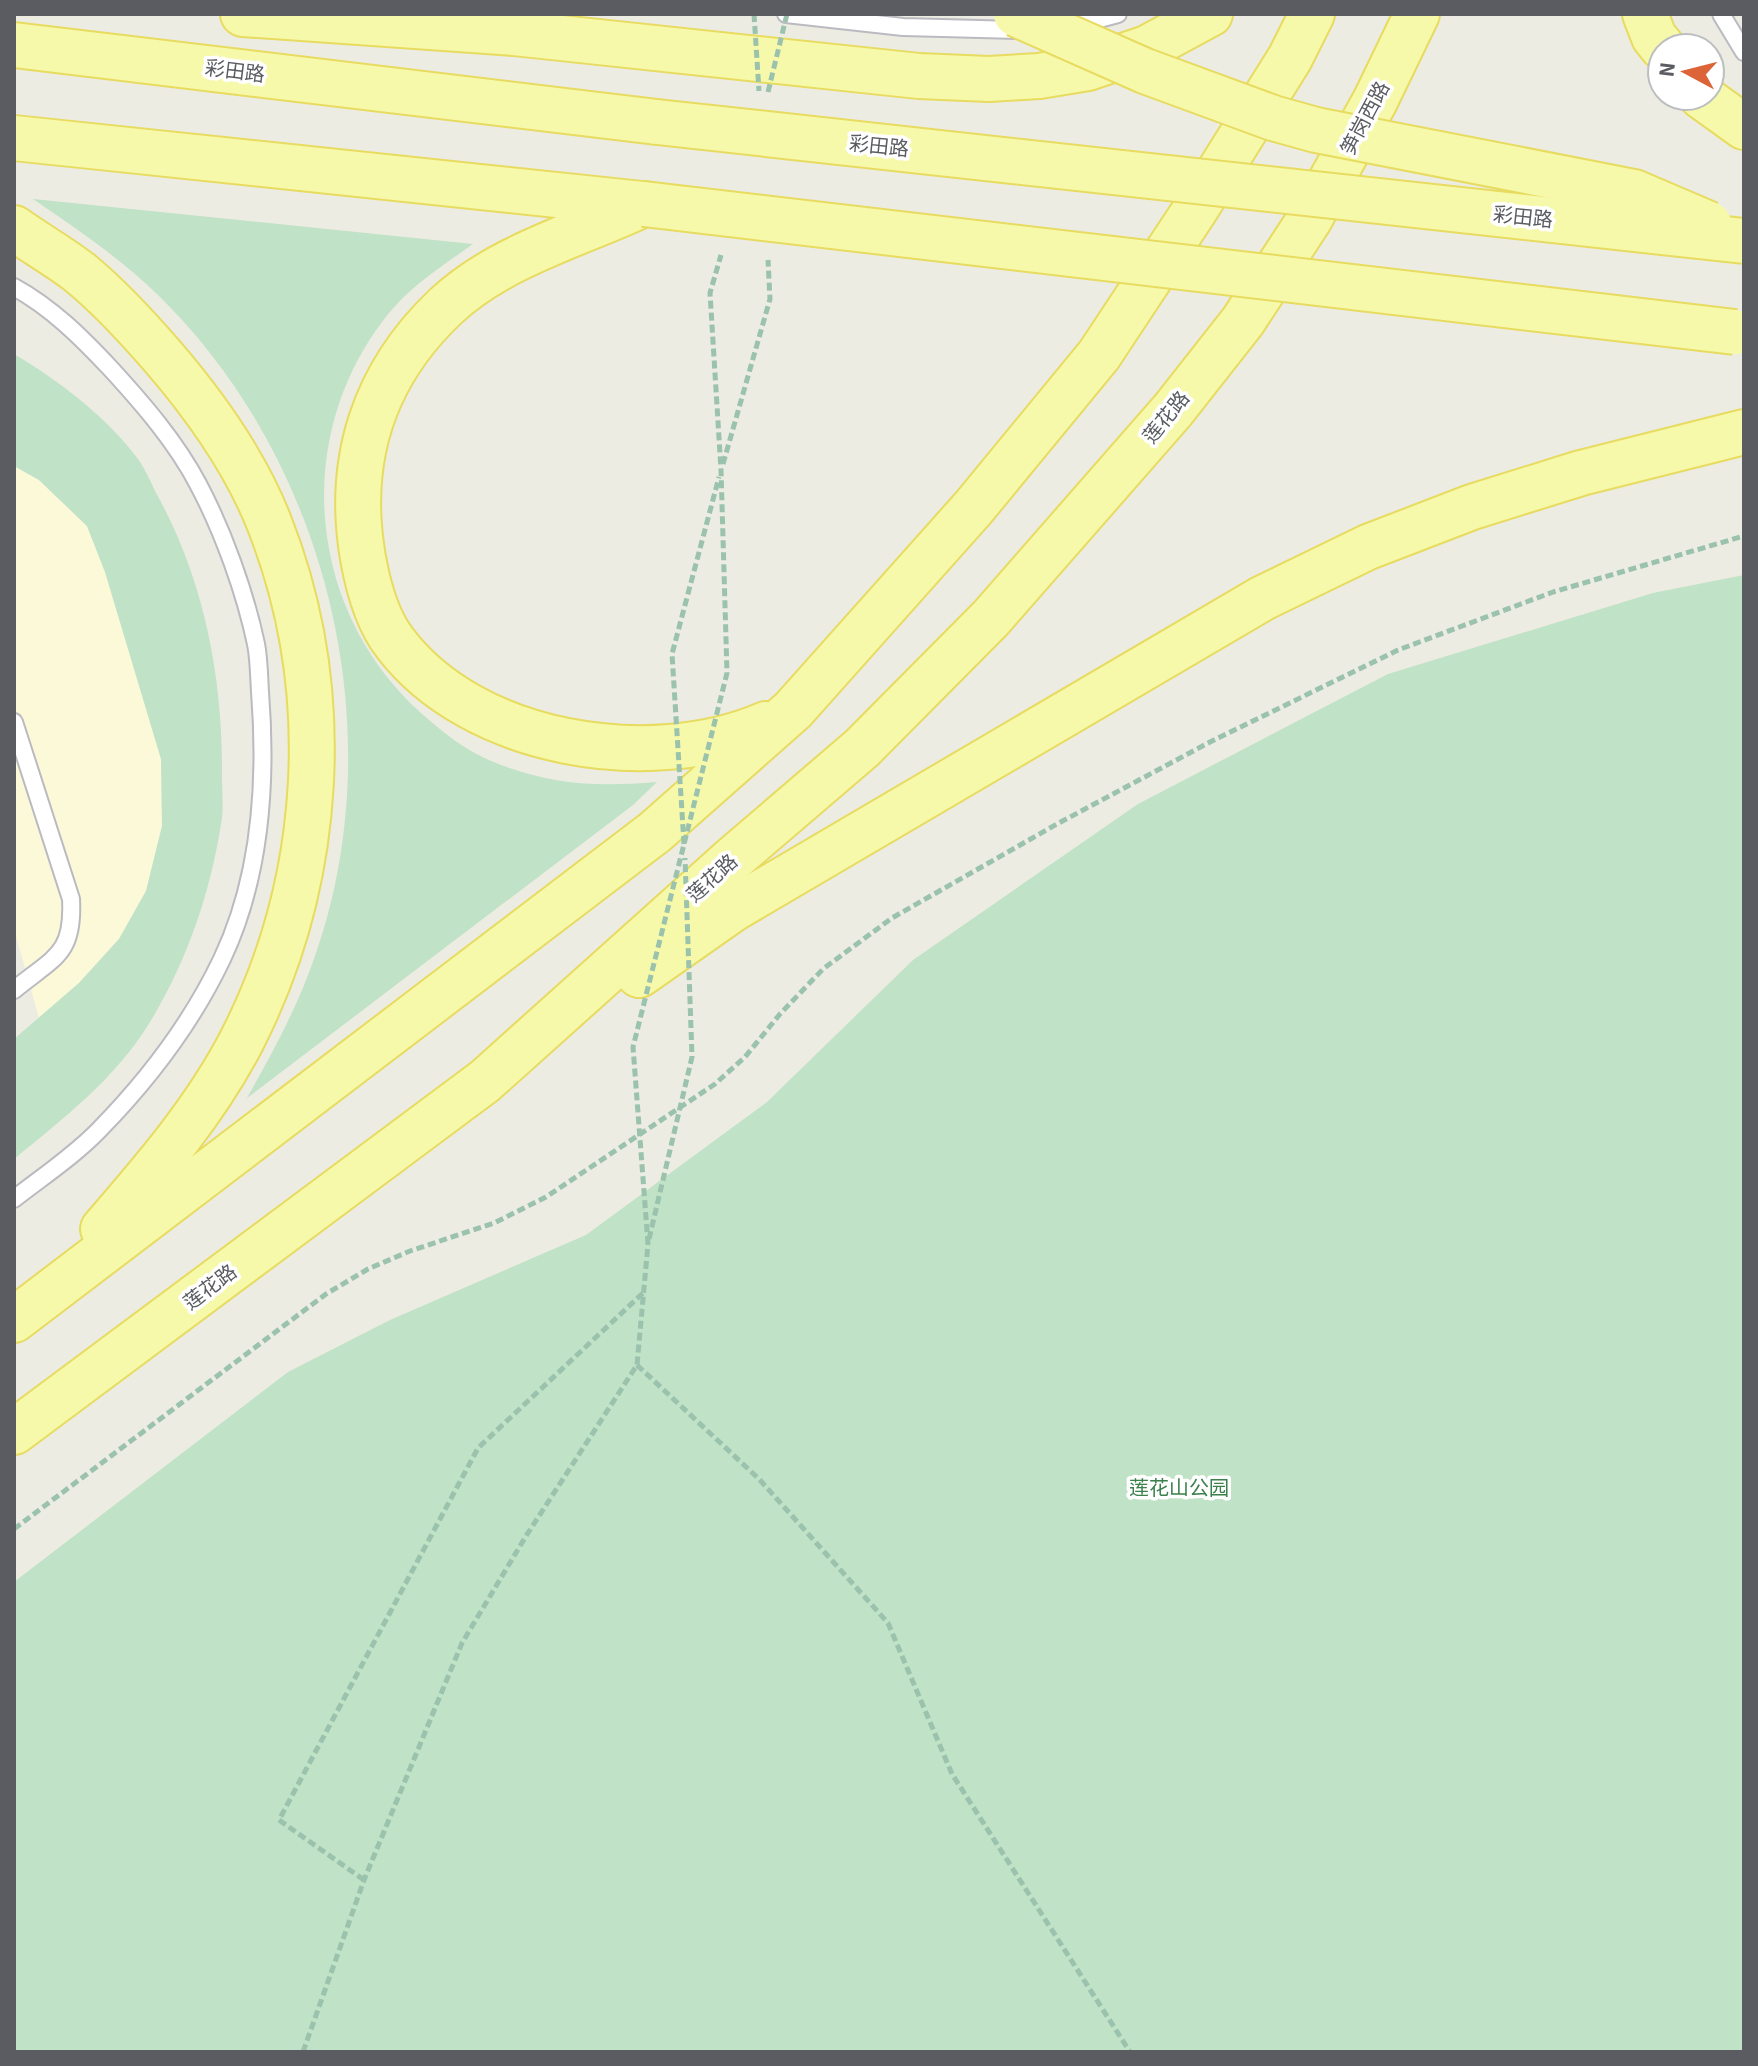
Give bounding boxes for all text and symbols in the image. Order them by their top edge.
north arrow [1646,32,1726,112]
street label: 彩田路 [203,54,266,90]
text: N [1650,60,1684,79]
street label: 笋岗西路 [1335,77,1397,160]
street label: 彩田路 [848,130,910,164]
street label: 彩田路 [1492,201,1554,235]
street label: 莲花路 [1137,386,1197,450]
street label: 莲花路 [681,848,744,909]
street label: 莲花路 [178,1259,243,1317]
park label: 莲花山公园 [1129,1475,1229,1503]

